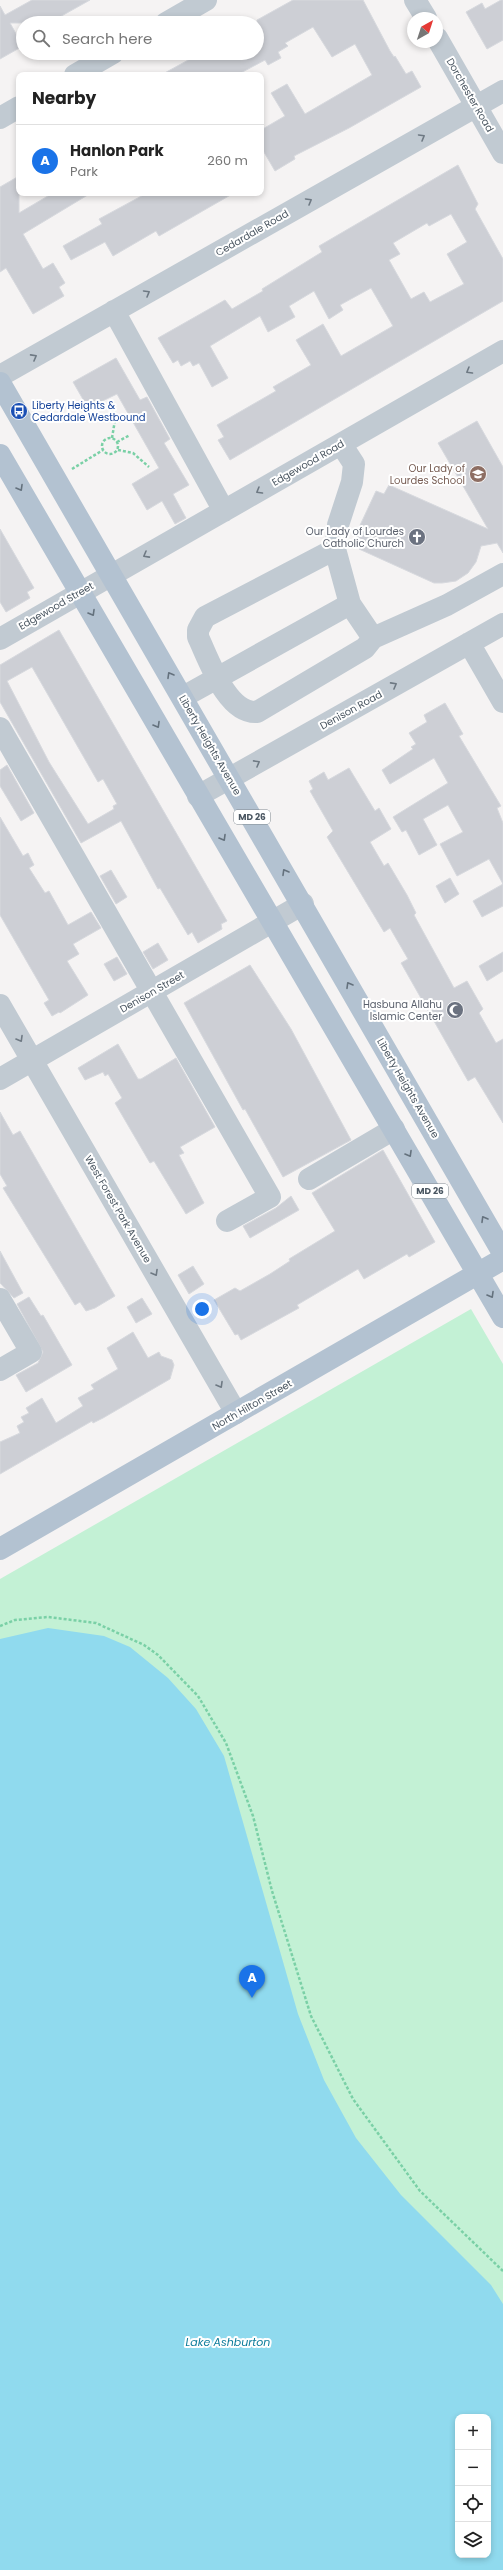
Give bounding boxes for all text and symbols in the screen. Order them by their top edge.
north arrow [407,12,443,48]
search box [16,16,264,60]
icon: search [30,27,52,49]
text: Search here [62,28,152,49]
street label: Dorchester Road [443,55,497,135]
text: Nearby [32,86,96,110]
one-way arrow [418,134,425,142]
text: Hanlon Park [70,140,164,161]
text: A [40,151,50,170]
text: 260 m [207,151,248,170]
text: Park [70,162,98,181]
one-way arrow [305,198,312,206]
street label: Cedardale Road [213,206,291,260]
one-way arrow [143,290,150,297]
one-way arrow [30,354,37,361]
one-way arrow [466,366,473,373]
place label: Liberty Heights & Cedardale Westbound [32,398,146,425]
bus stop icon: Liberty Heights & Cedardale Westbound [9,401,29,421]
street label: Edgewood Road [269,436,347,490]
place label: Our Lady of Lourdes School [390,461,465,488]
school or university icon: Our Lady of Lourdes School [468,464,488,484]
one-way arrow [15,484,22,491]
one-way arrow [256,486,263,493]
place label: Our Lady of Lourdes Catholic Church [306,524,404,551]
church icon: Our Lady of Lourdes Catholic Church [407,527,427,547]
one-way arrow [143,550,150,558]
street label: Edgewood Street [16,578,97,634]
one-way arrow [87,609,94,616]
one-way arrow [167,672,174,679]
one-way arrow [390,683,398,690]
street label: Denison Road [317,687,385,733]
street label: Liberty Heights Avenue [175,692,245,798]
one-way arrow [153,721,160,728]
one-way arrow [253,760,260,767]
road number: MD 26 [234,810,270,824]
one-way arrow [218,833,225,841]
one-way arrow [282,869,289,876]
street label: Denison Street [117,967,187,1017]
one-way arrow [347,982,354,989]
place label: Hasbuna Allahu Islamic Center [363,997,442,1024]
mosque icon: Hasbuna Allahu Islamic Center [445,1000,465,1020]
one-way arrow [15,1035,22,1042]
street label: Liberty Heights Avenue [373,1035,443,1141]
one-way arrow [404,1150,411,1157]
street label: West Forest Park Avenue [81,1152,155,1266]
road number: MD 26 [412,1184,448,1198]
one-way arrow [481,1216,488,1223]
one-way arrow [150,1269,157,1276]
one-way arrow [486,1291,493,1298]
your location [192,1299,212,1319]
street label: North Hilton Street [209,1376,295,1434]
one-way arrow [216,1381,223,1388]
pin: A [239,1965,265,1998]
water label: Lake Ashburton [186,2334,270,2350]
map controls [455,2414,491,2558]
button: + [455,2414,491,2450]
button: − [455,2450,491,2486]
button: locate [455,2486,491,2522]
button: layers [455,2522,491,2558]

